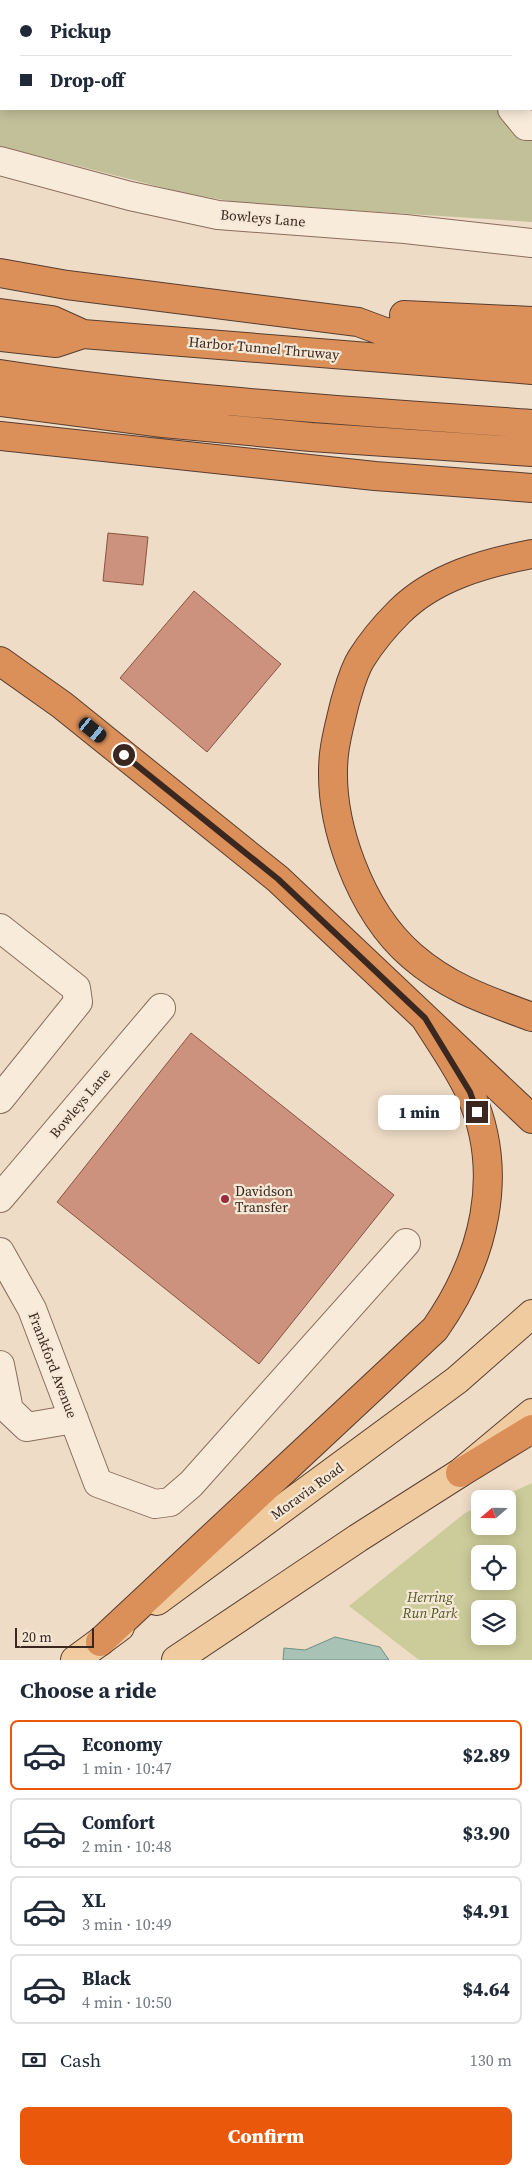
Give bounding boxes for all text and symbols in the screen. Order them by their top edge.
text: Pickup [50,18,111,44]
text: Drop-off [50,67,124,93]
street label: Bowleys Lane [220,204,306,232]
street label: Harbor Tunnel Thruway [188,331,341,365]
car [76,715,109,745]
route start [113,744,135,766]
street label: Bowleys Lane [45,1064,115,1142]
callout: 1 min [377,1094,460,1130]
text: 1 min [398,1101,440,1123]
route end [466,1101,488,1123]
place label: Davidson Transfer [235,1181,294,1217]
marker: Davidson Transfer [219,1193,231,1205]
street label: Frankford Avenue [24,1309,82,1421]
street label: Moravia Road [266,1458,348,1524]
north arrow [471,1490,516,1535]
map controls [471,1490,516,1645]
button: locate [471,1545,516,1590]
park label: Herring Run Park [402,1587,458,1623]
button: layers [471,1600,516,1645]
scale bar [15,1625,94,1648]
text: 20 m [22,1627,52,1647]
text: Choose a ride [20,1675,157,1705]
text: Economy [82,1731,163,1757]
icon: car [22,1733,67,1778]
text: $2.89 [462,1742,510,1768]
text: 1 min · 10:47 [82,1757,172,1779]
text: Comfort [82,1809,155,1835]
icon: car [22,1811,67,1856]
text: $3.90 [462,1820,510,1846]
text: 2 min · 10:48 [82,1835,172,1857]
text: XL [82,1887,105,1913]
icon: car [22,1889,67,1934]
text: $4.91 [462,1898,510,1924]
text: 3 min · 10:49 [82,1913,172,1935]
text: Black [82,1965,131,1991]
icon: car [22,1967,67,2012]
text: $4.64 [462,1976,510,2002]
text: 4 min · 10:50 [82,1991,172,2013]
icon: cash [20,2046,48,2074]
text: Cash [60,2047,101,2073]
text: 130 m [470,2049,512,2071]
button: Confirm [20,2107,512,2165]

